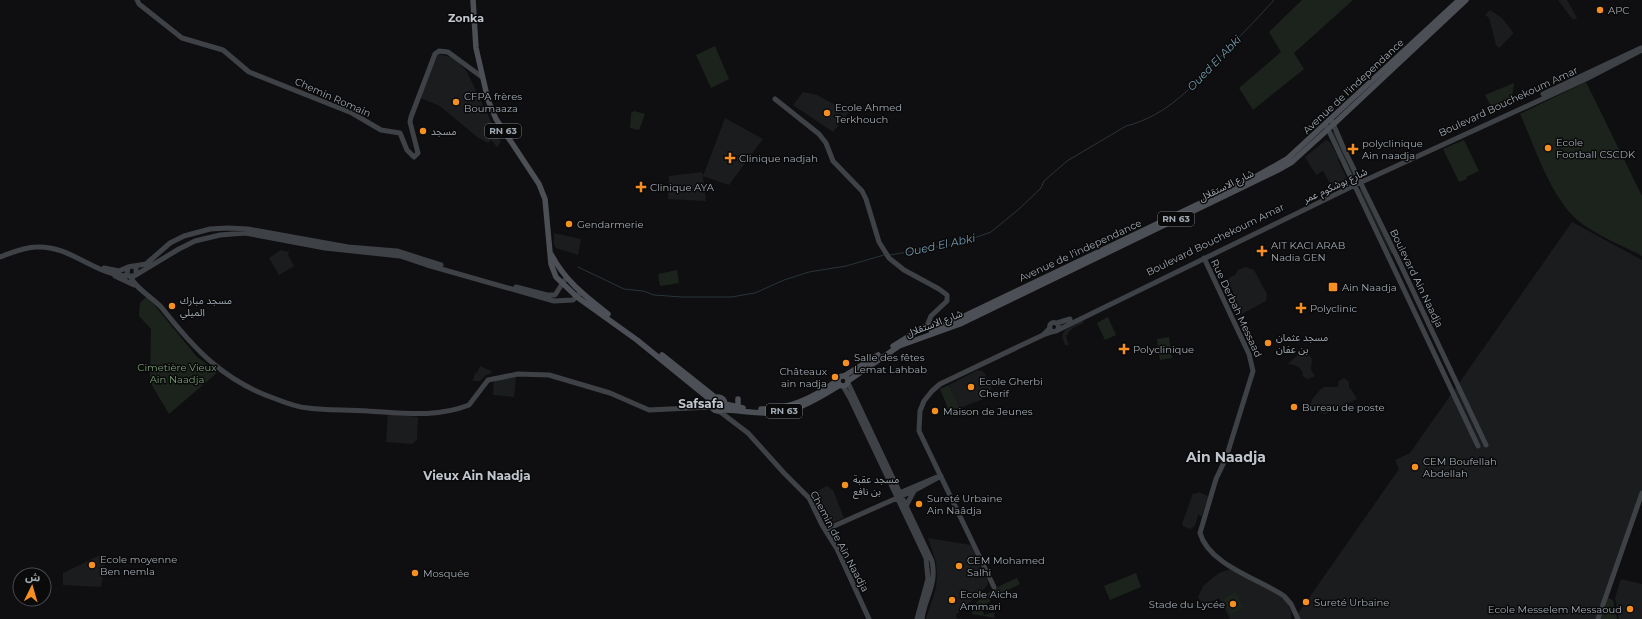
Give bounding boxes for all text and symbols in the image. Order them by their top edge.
place label: APC [1608,4,1629,17]
marker: APC [1595,5,1605,15]
district label: Zonka [448,11,484,25]
water label: Oued El Abki [1184,32,1244,94]
street label: Avenue de l'independance [1300,36,1407,137]
street label: Boulevard Bouchekoum Amar [1437,63,1580,139]
street label: Chemin Romain [293,75,373,120]
place label: CFPA frères Boumaaza [464,90,522,115]
marker: CFPA frères Boumaaza [451,97,461,107]
place label: Ecole Ahmed Terkhouch [835,101,902,126]
marker: Ecole Ahmed Terkhouch [822,108,832,118]
road number: RN 63 [485,124,521,138]
place label: مسجد [431,125,456,138]
marker: مسجد [418,126,428,136]
place label: Ecole Football CSCDK [1556,136,1636,161]
place label: polyclinique Ain naadja [1362,137,1423,162]
marker: polyclinique Ain naadja [1347,143,1359,155]
marker: Ecole Football CSCDK [1543,143,1553,153]
marker: Clinique nadjah [724,152,736,164]
place label: Clinique nadjah [739,152,818,165]
street label: شارع بوشكوم عمر [1300,165,1370,208]
street label: شارع الاستقلال [1197,166,1257,205]
marker: Clinique AYA [635,181,647,193]
place label: Clinique AYA [650,181,715,194]
street label: Boulevard Bouchekoum Amar [1144,200,1286,279]
road number: RN 63 [1158,212,1194,226]
street label: Avenue de l'independance [1017,216,1143,285]
place label: Gendarmerie [577,218,643,231]
marker: Gendarmerie [564,219,574,229]
street label: Boulevard Ain Naadja [1387,227,1446,330]
water label: Oued El Abki [903,231,977,259]
place label: AIT KACI ARAB Nadia GEN [1271,239,1345,264]
marker: AIT KACI ARAB Nadia GEN [1256,245,1268,257]
street label: Rue Derbah Messaad [1208,257,1265,359]
marker: Ain Naadja [1327,281,1339,293]
place label: Ain Naadja [1342,281,1397,294]
place label: مسجد مبارك الميلي [180,294,232,320]
marker: مسجد مبارك الميلي [167,301,177,311]
marker: Polyclinic [1295,302,1307,314]
place label: Polyclinic [1310,302,1358,315]
street label: شارع الاستقلال [904,307,965,341]
place label: مسجد عثمان بن عفان [1276,331,1328,356]
marker: مسجد عثمان بن عفان [1263,338,1273,348]
marker: Polyclinique [1118,343,1130,355]
place label: Polyclinique [1133,343,1194,356]
place label: Salle des fêtes Lemat Lahbab [854,351,927,376]
marker: Salle des fêtes Lemat Lahbab [841,358,851,368]
park label: Cimetière Vieux Ain Naadja [137,361,217,386]
place label: Châteaux ain nadja [780,365,828,390]
marker: Châteaux ain nadja [830,372,840,382]
place label: Ecole Gherbi Cherif [979,375,1043,400]
marker: Ecole Gherbi Cherif [966,382,976,392]
district label: Safsafa [678,396,724,411]
place label: Bureau de poste [1302,401,1385,414]
marker: Bureau de poste [1289,402,1299,412]
road number: RN 63 [766,404,802,418]
place label: Maison de Jeunes [943,405,1033,418]
marker: Maison de Jeunes [930,406,940,416]
district label: Ain Naadja [1185,448,1266,466]
place label: CEM Boufellah Abdellah [1423,455,1497,480]
marker: CEM Boufellah Abdellah [1410,462,1420,472]
district label: Vieux Ain Naadja [422,468,531,483]
place label: مسجد عقبة بن نافع [853,473,899,499]
marker: مسجد عقبة بن نافع [840,480,850,490]
street label: Chemin de Aïn Naadja [807,488,872,594]
place label: Sureté Urbaine Ain Naâdja [927,492,1002,517]
marker: Sureté Urbaine Ain Naâdja [914,499,924,509]
place label: Ecole moyenne Ben nemla [100,553,177,578]
place label: CEM Mohamed Salhi [967,554,1045,579]
marker: Ecole moyenne Ben nemla [87,560,97,570]
marker: CEM Mohamed Salhi [954,561,964,571]
north arrow [12,567,52,607]
place label: Mosquée [423,567,469,580]
marker: Mosquée [410,568,420,578]
text: ش [25,569,41,585]
place label: Ecole Aicha Ammari [960,588,1018,613]
marker: Ecole Aicha Ammari [947,595,957,605]
place label: Sureté Urbaine [1314,596,1389,609]
marker: Sureté Urbaine [1301,597,1311,607]
place label: Stade du Lycée [1149,598,1225,611]
marker: Stade du Lycée [1228,599,1238,609]
place label: Ecole Messelem Messaoud [1488,603,1622,616]
marker: Ecole Messelem Messaoud [1625,604,1635,614]

